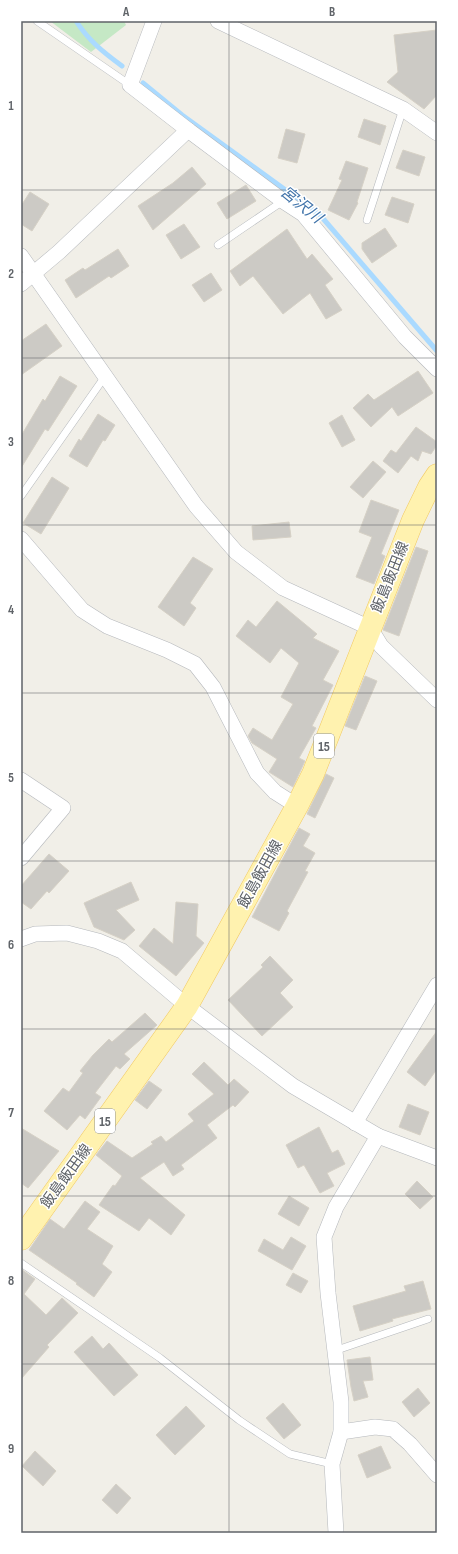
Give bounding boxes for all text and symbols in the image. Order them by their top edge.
text: A [122,4,130,20]
text: B [329,4,335,20]
text: 1 [8,98,14,114]
water label: 宮沢川 [276,183,327,229]
text: 2 [8,266,14,282]
text: 3 [8,434,14,450]
street label: 飯島飯田線 [368,539,413,616]
text: 4 [8,602,14,618]
road number: 15 [314,734,334,758]
text: 5 [8,770,14,786]
street label: 飯島飯田線 [234,837,287,912]
text: 6 [8,937,14,953]
text: 7 [8,1105,14,1121]
road number: 15 [95,1109,115,1133]
street label: 飯島飯田線 [37,1140,96,1212]
text: 8 [8,1273,14,1289]
text: 9 [8,1441,14,1457]

